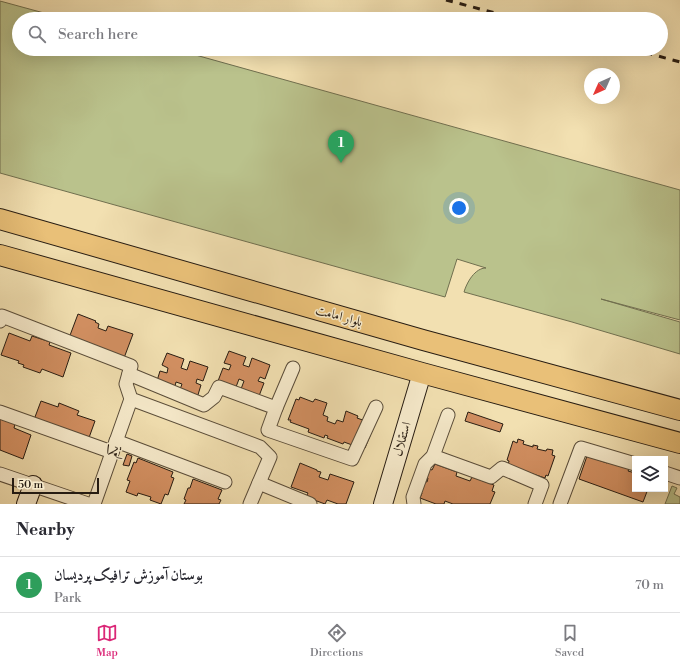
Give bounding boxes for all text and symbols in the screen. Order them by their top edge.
search box [12,12,668,56]
icon: search [26,23,48,45]
text: Search here [58,25,138,44]
north arrow [584,68,620,104]
pin: 1 [328,130,354,163]
your location [449,198,469,218]
street label: بلوار امامت [314,302,364,330]
street label: استقلال [389,420,415,458]
street label: یکم [104,442,127,460]
map controls [632,456,668,492]
button: layers [632,456,668,492]
scale bar [12,476,99,495]
text: 50 m [18,478,43,492]
text: Nearby [16,519,75,541]
text: بوستان آموزش ترافیک پردیسان [54,566,203,585]
text: 1 [26,577,32,593]
text: 70 m [635,577,664,593]
text: Park [54,590,81,606]
tab: Map [96,622,118,660]
tab: Directions [310,622,363,660]
tab: Saved [555,622,584,660]

